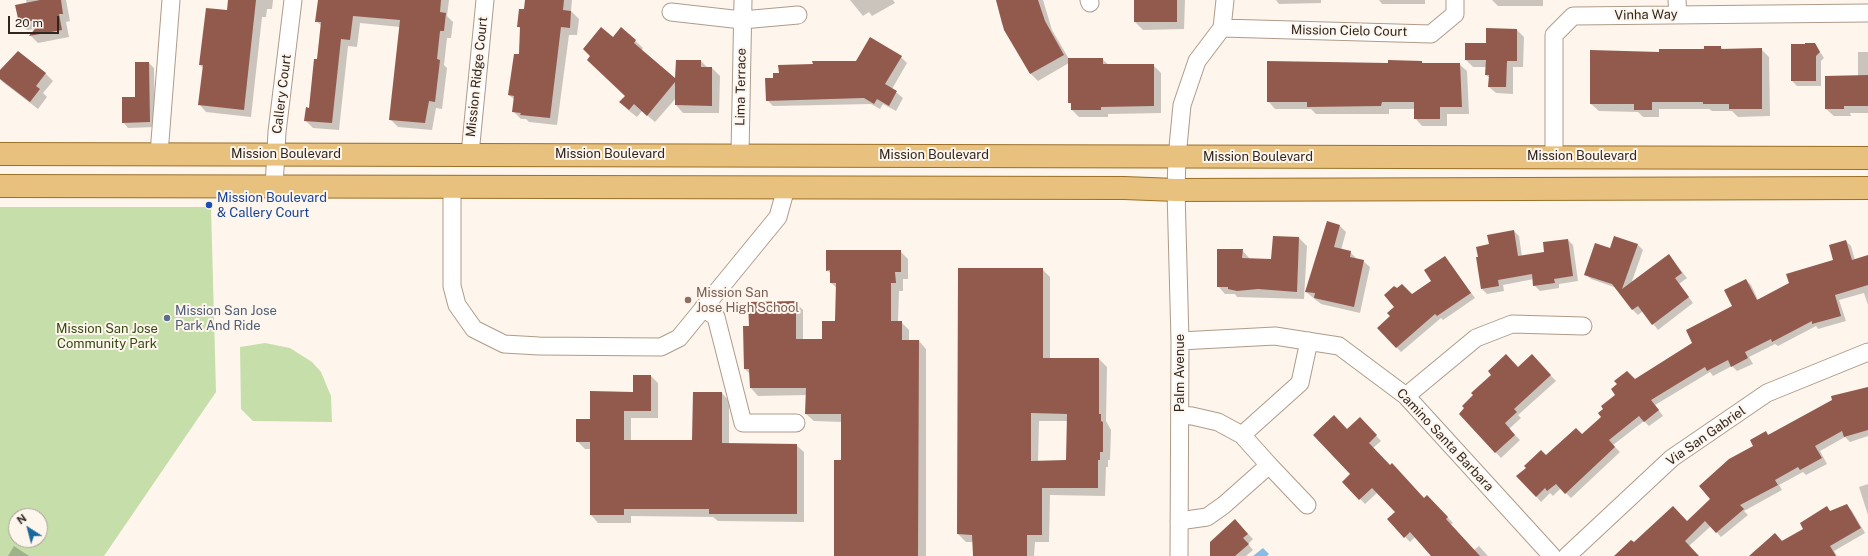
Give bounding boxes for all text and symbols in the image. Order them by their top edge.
street label: Vinha Way [1614,7,1678,23]
scale bar [10,8,61,34]
text: 20 m [15,16,43,30]
street label: Mission Ridge Court [463,16,491,138]
street label: Mission Cielo Court [1291,22,1407,40]
street label: Lima Terrace [733,48,749,126]
street label: Callery Court [269,53,295,135]
street label: Mission Boulevard [231,146,341,162]
street label: Mission Boulevard [555,146,665,162]
street label: Mission Boulevard [879,147,989,163]
street label: Mission Boulevard [1527,148,1637,164]
street label: Mission Boulevard [1203,149,1313,165]
place label: Mission Boulevard & Callery Court [217,190,327,221]
marker: Mission Boulevard & Callery Court [204,200,214,210]
place label: Mission San Jose High School [696,285,799,316]
marker: Mission San Jose High School [683,295,693,305]
place label: Mission San Jose Park And Ride [175,303,277,334]
marker: Mission San Jose Park And Ride [162,313,172,323]
park label: Mission San Jose Community Park [56,321,158,352]
street label: Palm Avenue [1172,334,1188,412]
street label: Camino Santa Barbara [1393,385,1497,495]
street label: Via San Gabriel [1663,403,1749,469]
north arrow [8,508,48,548]
text: N [15,512,29,526]

